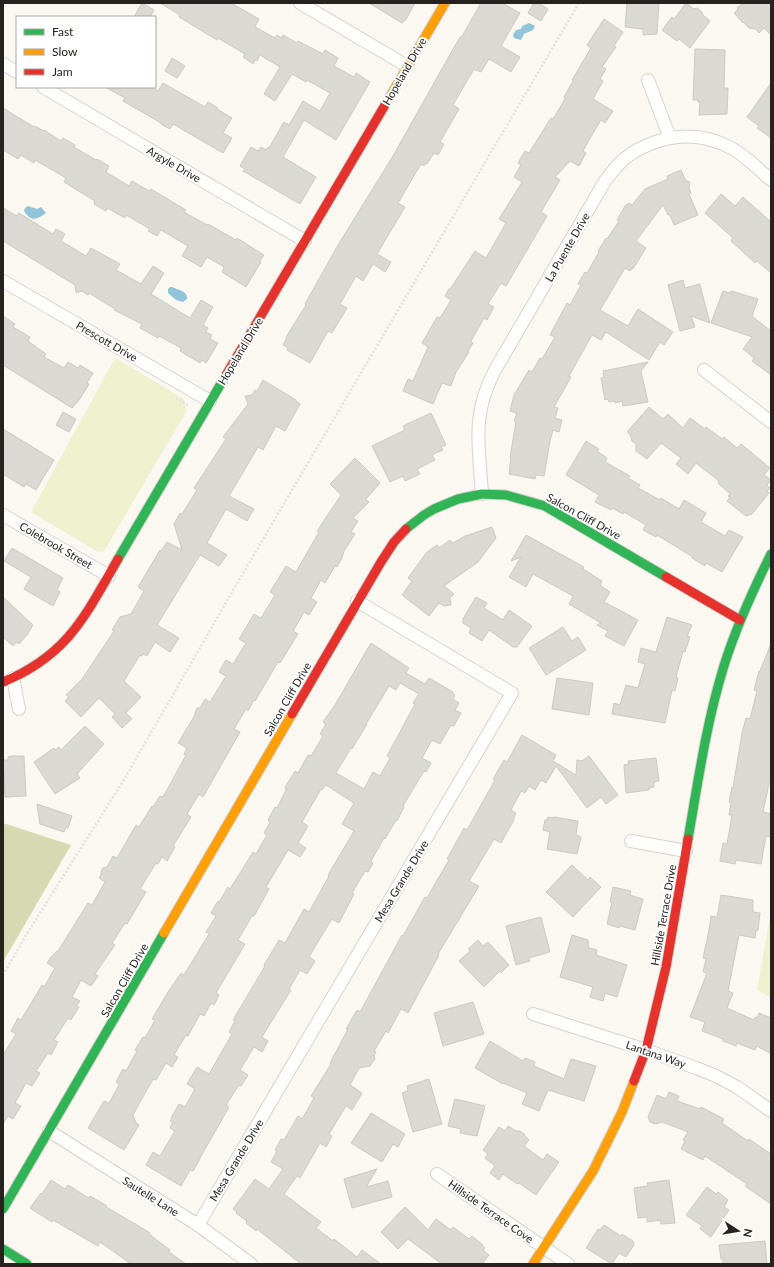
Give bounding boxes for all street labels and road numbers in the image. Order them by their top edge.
street label: Hopeland Drive [379,35,429,107]
street label: Argyle Drive [145,143,203,185]
street label: La Puente Drive [542,210,592,284]
street label: Hopeland Drive [215,315,265,387]
street label: Prescott Drive [74,318,140,364]
street label: Salcon Cliff Drive [545,490,624,542]
street label: Colebrook Street [17,519,95,571]
street label: Salcon Cliff Drive [261,660,313,738]
street label: Mesa Grande Drive [371,837,431,924]
street label: Hillside Terrace Drive [648,863,678,967]
street label: Salcon Cliff Drive [98,941,150,1019]
street label: Lantana Way [624,1038,688,1070]
street label: Mesa Grande Drive [206,1116,266,1203]
street label: Sautelle Lane [120,1174,182,1219]
street label: Hillside Terrace Cove [446,1177,536,1245]

